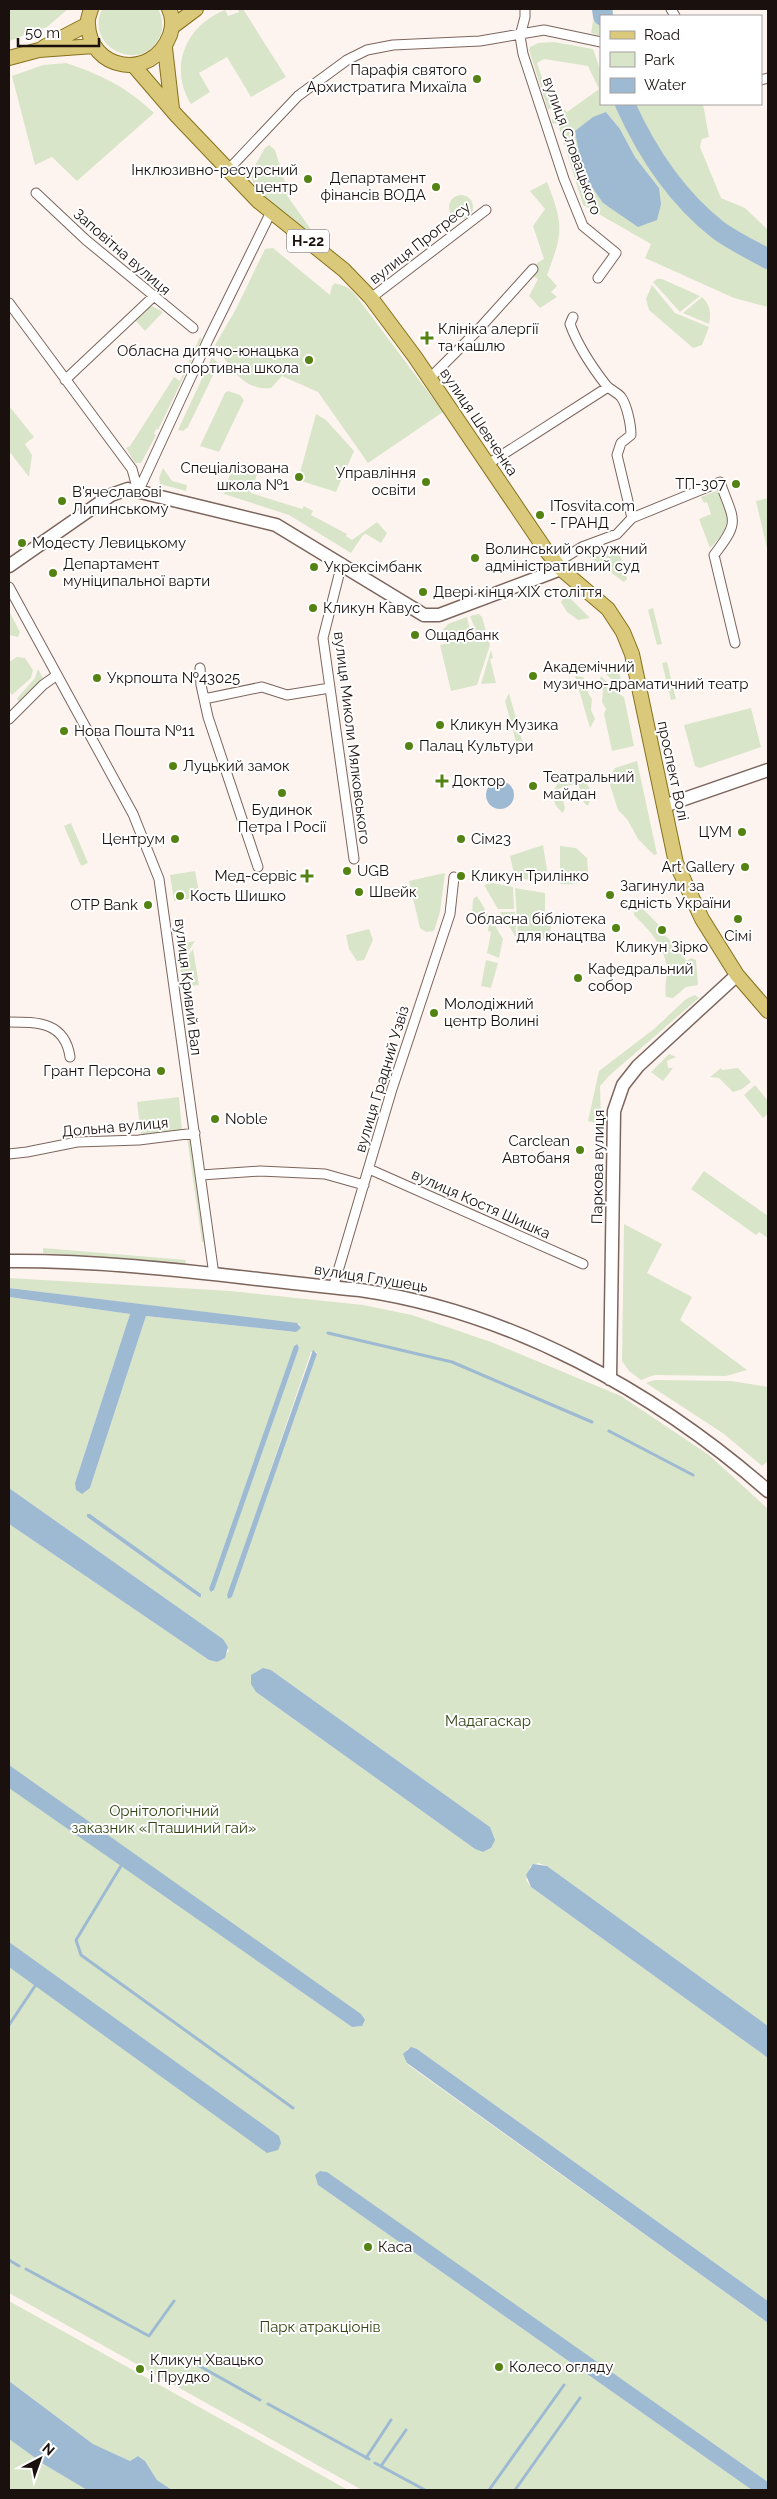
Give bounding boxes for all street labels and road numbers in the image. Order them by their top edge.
street label: вулиця Словацького [539,75,605,217]
street label: вулиця Прогресу [366,198,474,288]
street label: Заповітна вулиця [70,205,174,299]
road number: Н-22 [287,230,329,252]
street label: вулиця Шевченка [436,365,522,479]
street label: вулиця Миколи Мялковського [330,631,374,845]
street label: проспект Волі [654,719,692,823]
street label: вулиця Кривий Вал [171,917,205,1057]
street label: вулиця Градний Узвіз [351,1003,413,1155]
street label: Паркова вулиця [588,1110,608,1224]
street label: Дольна вулиця [61,1113,169,1141]
street label: вулиця Костя Шишка [409,1165,553,1243]
street label: вулиця Глушець [313,1260,429,1296]

